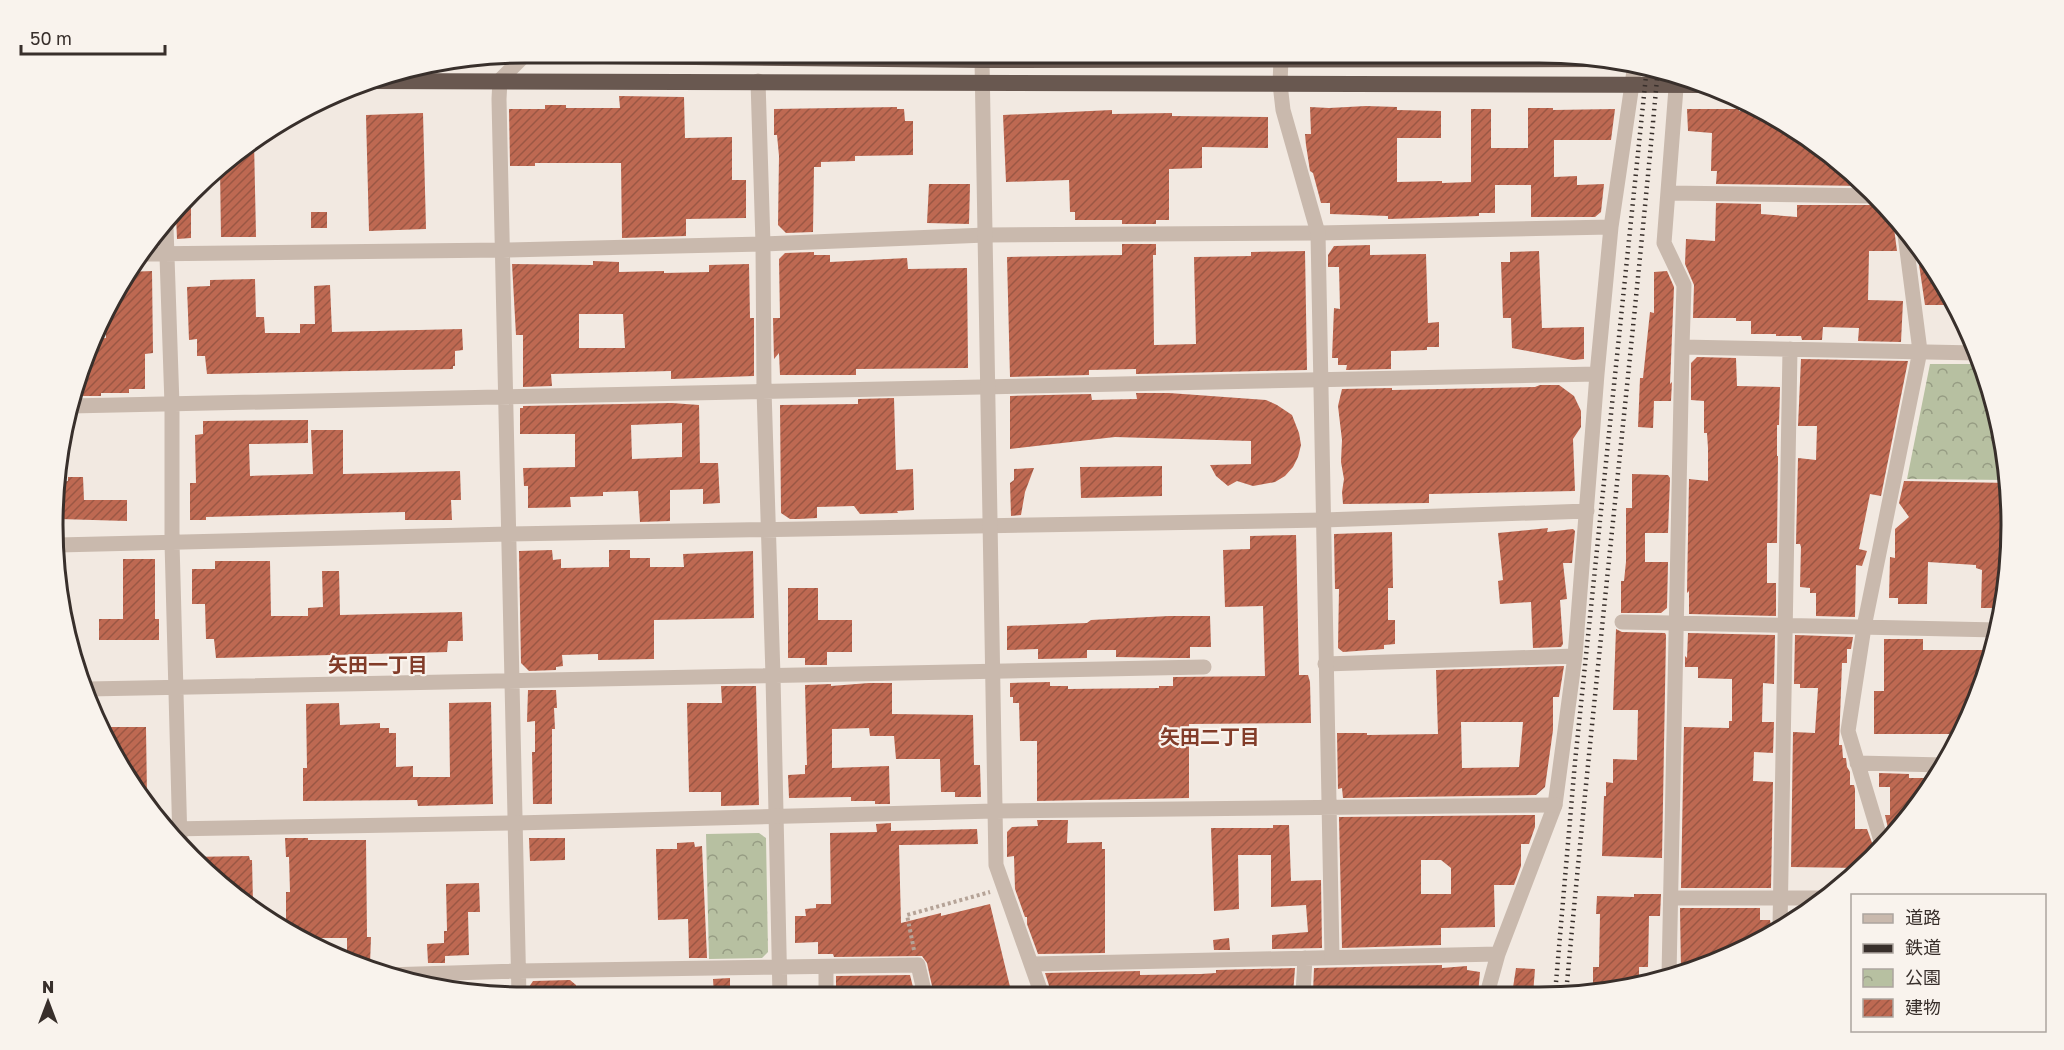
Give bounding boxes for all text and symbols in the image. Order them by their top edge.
scale bar [21,18,165,56]
text: 50 m [30,27,72,49]
district label: 矢田一丁目 [328,652,428,676]
district label: 矢田二丁目 [1160,724,1260,748]
legend [1851,894,2046,1032]
text: 道路 [1905,906,1941,928]
text: 鉄道 [1905,936,1941,958]
text: 公園 [1905,966,1941,988]
north arrow [18,972,78,1032]
text: N [42,977,54,997]
text: 建物 [1905,996,1941,1018]

